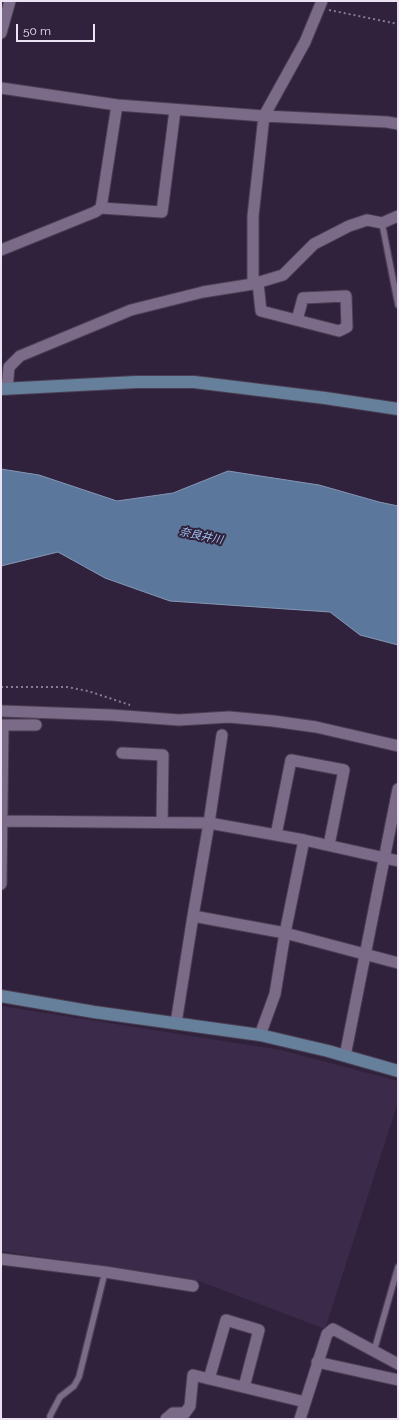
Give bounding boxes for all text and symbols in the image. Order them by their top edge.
scale bar [18,16,97,42]
text: 50 m [23,24,51,38]
water label: 奈良井川 [178,525,224,547]

